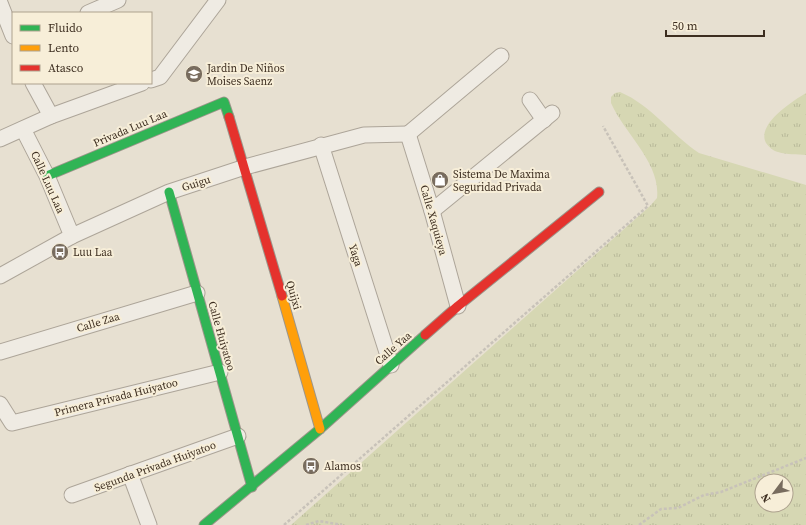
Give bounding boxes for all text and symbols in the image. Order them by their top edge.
legend [12,12,152,84]
scale bar [666,12,764,38]
text: 50 m [672,18,698,34]
text: Fluido [48,20,83,36]
text: Lento [48,40,79,56]
text: Atasco [48,60,84,76]
place label: Jardin De Niños Moises Saenz [206,61,285,89]
school or university icon: Jardin De Niños Moises Saenz [184,64,204,84]
street label: Privada Luu Laa [91,106,170,151]
street label: Calle Luu Laa [27,149,68,216]
place label: Sistema De Maxima Seguridad Privada [453,167,550,195]
shop icon: Sistema De Maxima Seguridad Privada [430,170,450,190]
street label: Guigu [180,172,213,195]
street label: Calle Xaquieya [416,183,451,257]
bus stop icon: Luu Laa [50,242,70,262]
street label: Yaga [345,242,366,269]
place label: Luu Laa [73,245,113,260]
street label: Quijxi [282,279,305,311]
street label: Calle Huiyatoo [204,299,239,373]
street label: Calle Zaa [75,309,122,336]
street label: Calle Yaa [372,328,415,369]
street label: Primera Privada Huiyatoo [53,375,179,420]
street label: Segunda Privada Huiyatoo [92,437,218,495]
bus stop icon: Alamos [301,456,321,476]
place label: Alamos [324,459,361,474]
north arrow [754,473,794,513]
text: N [757,491,774,505]

